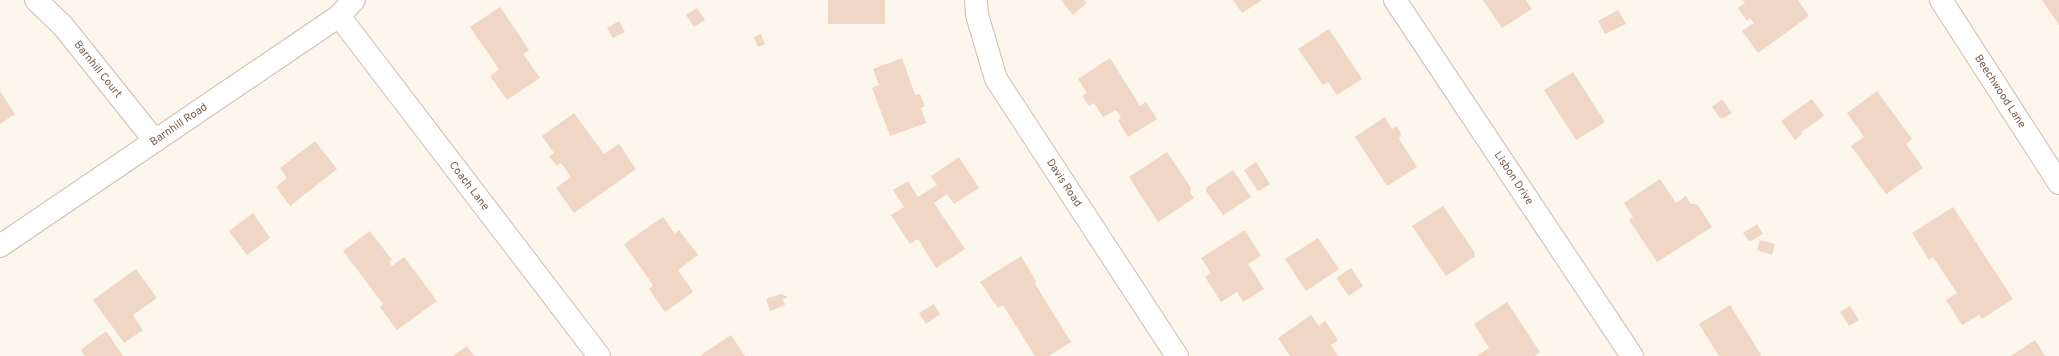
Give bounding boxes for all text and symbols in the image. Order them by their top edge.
street label: Barnhill Court [71,38,125,101]
street label: Beechwood Lane [1971,52,2029,131]
street label: Barnhill Road [147,100,210,149]
street label: Lisbon Drive [1491,149,1536,208]
street label: Davis Road [1043,156,1085,210]
street label: Coach Lane [446,159,492,213]

